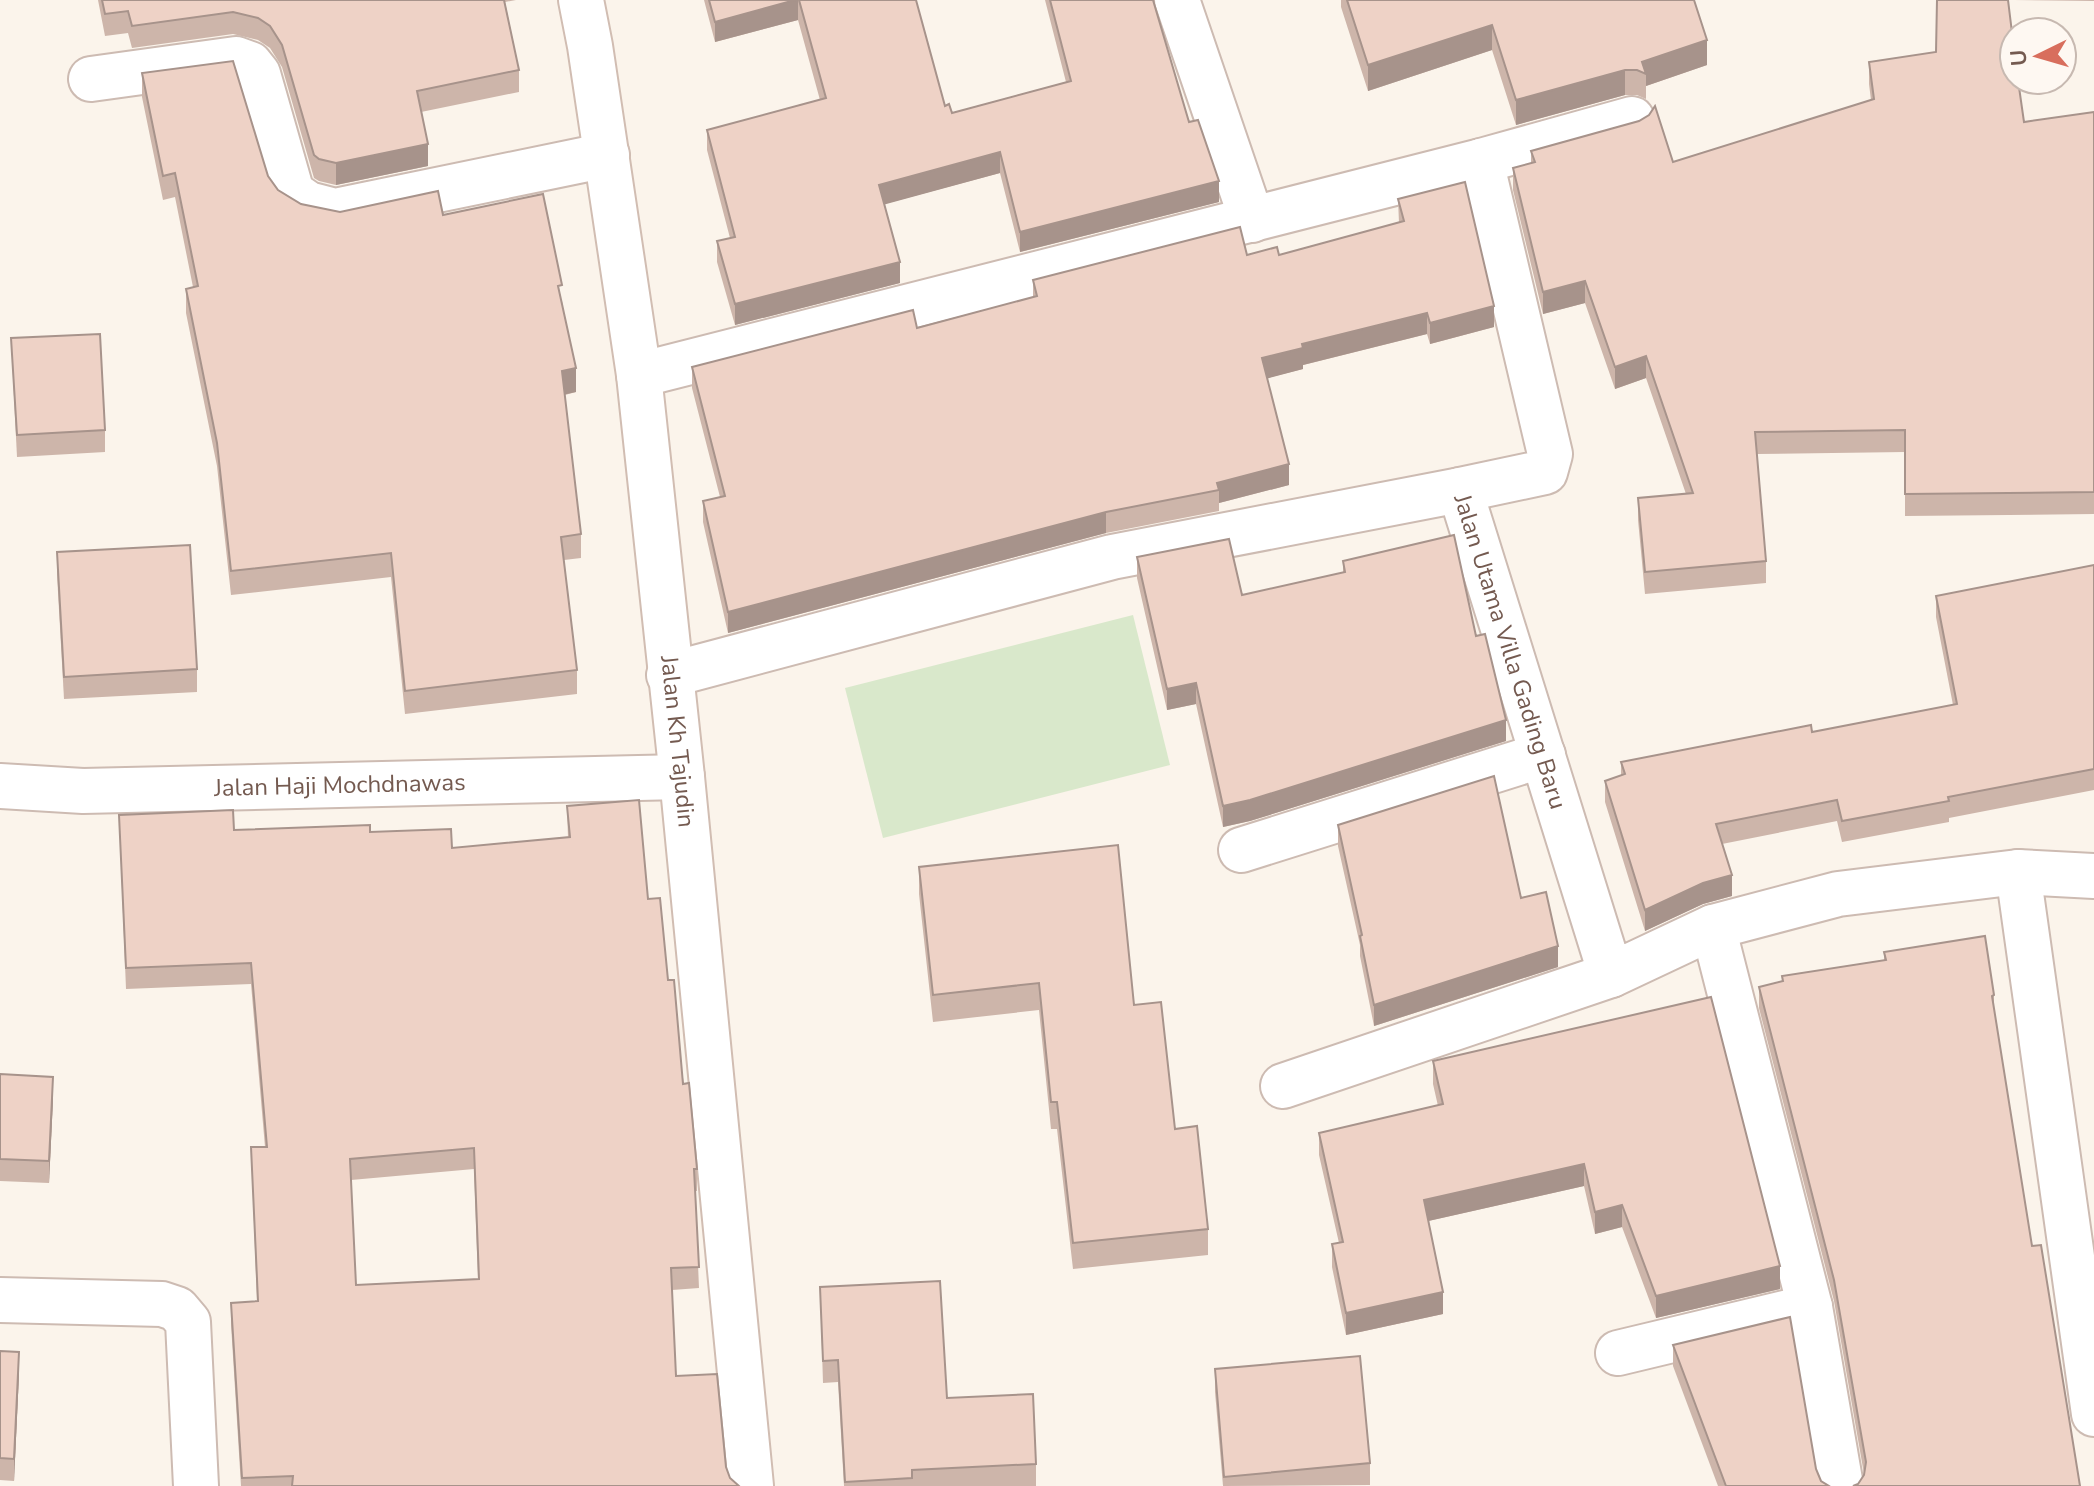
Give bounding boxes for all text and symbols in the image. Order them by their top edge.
north arrow [1998,16,2078,96]
text: U [2003,48,2035,67]
street label: Jalan Utama Villa Gading Baru [1446,489,1574,813]
street label: Jalan Kh Tajudin [653,653,703,829]
street label: Jalan Haji Mochdnawas [213,766,466,804]

